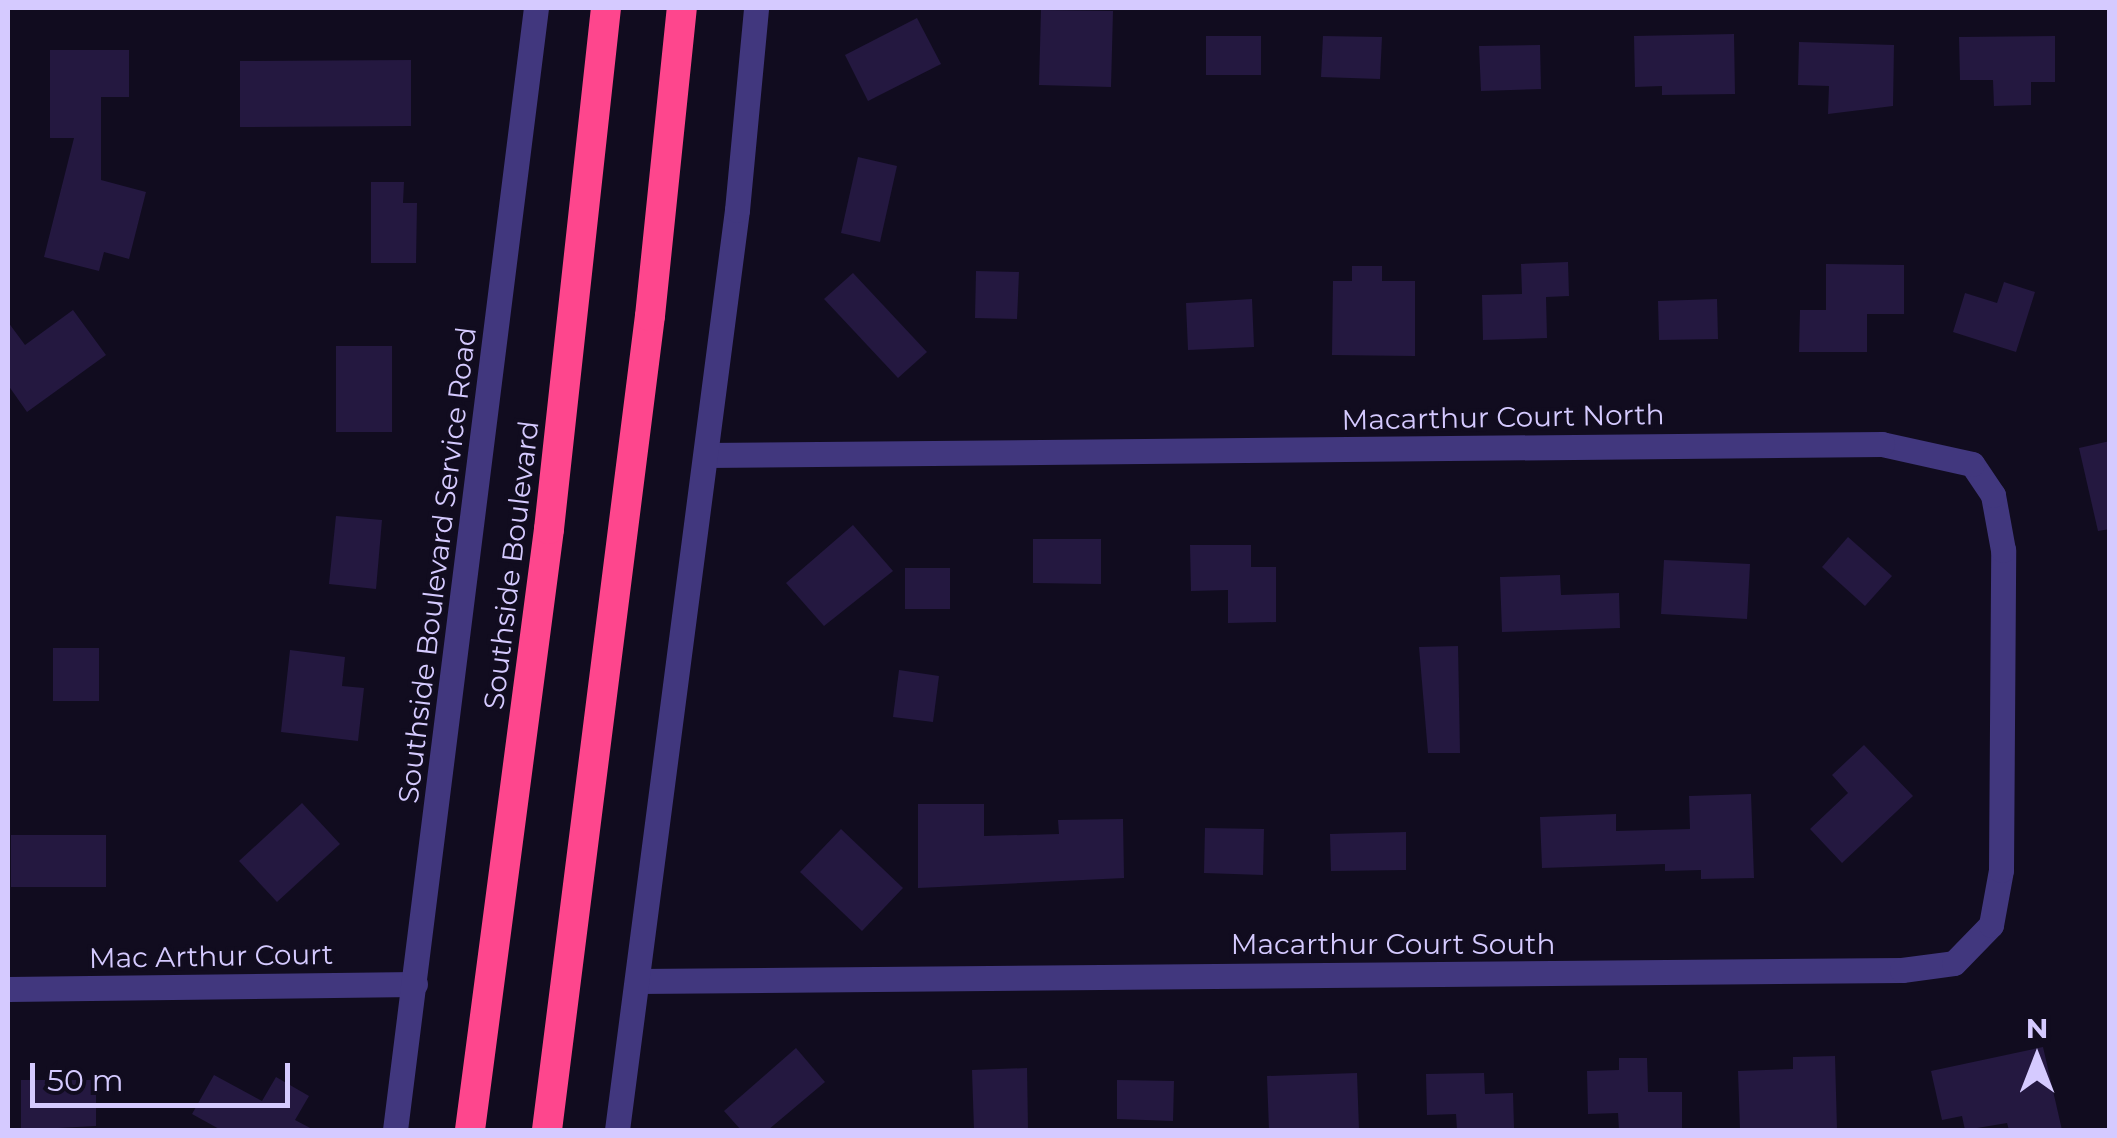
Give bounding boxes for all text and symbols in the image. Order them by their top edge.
street label: Southside Boulevard Service Road [391,325,483,805]
street label: Macarthur Court North [1341,397,1665,437]
street label: Southside Boulevard [477,419,545,711]
street label: Macarthur Court South [1231,927,1555,961]
street label: Mac Arthur Court [89,937,333,975]
north arrow [1987,1008,2087,1108]
text: N [2026,1011,2048,1045]
scale bar [35,1043,295,1105]
text: 50 m [47,1062,124,1099]

